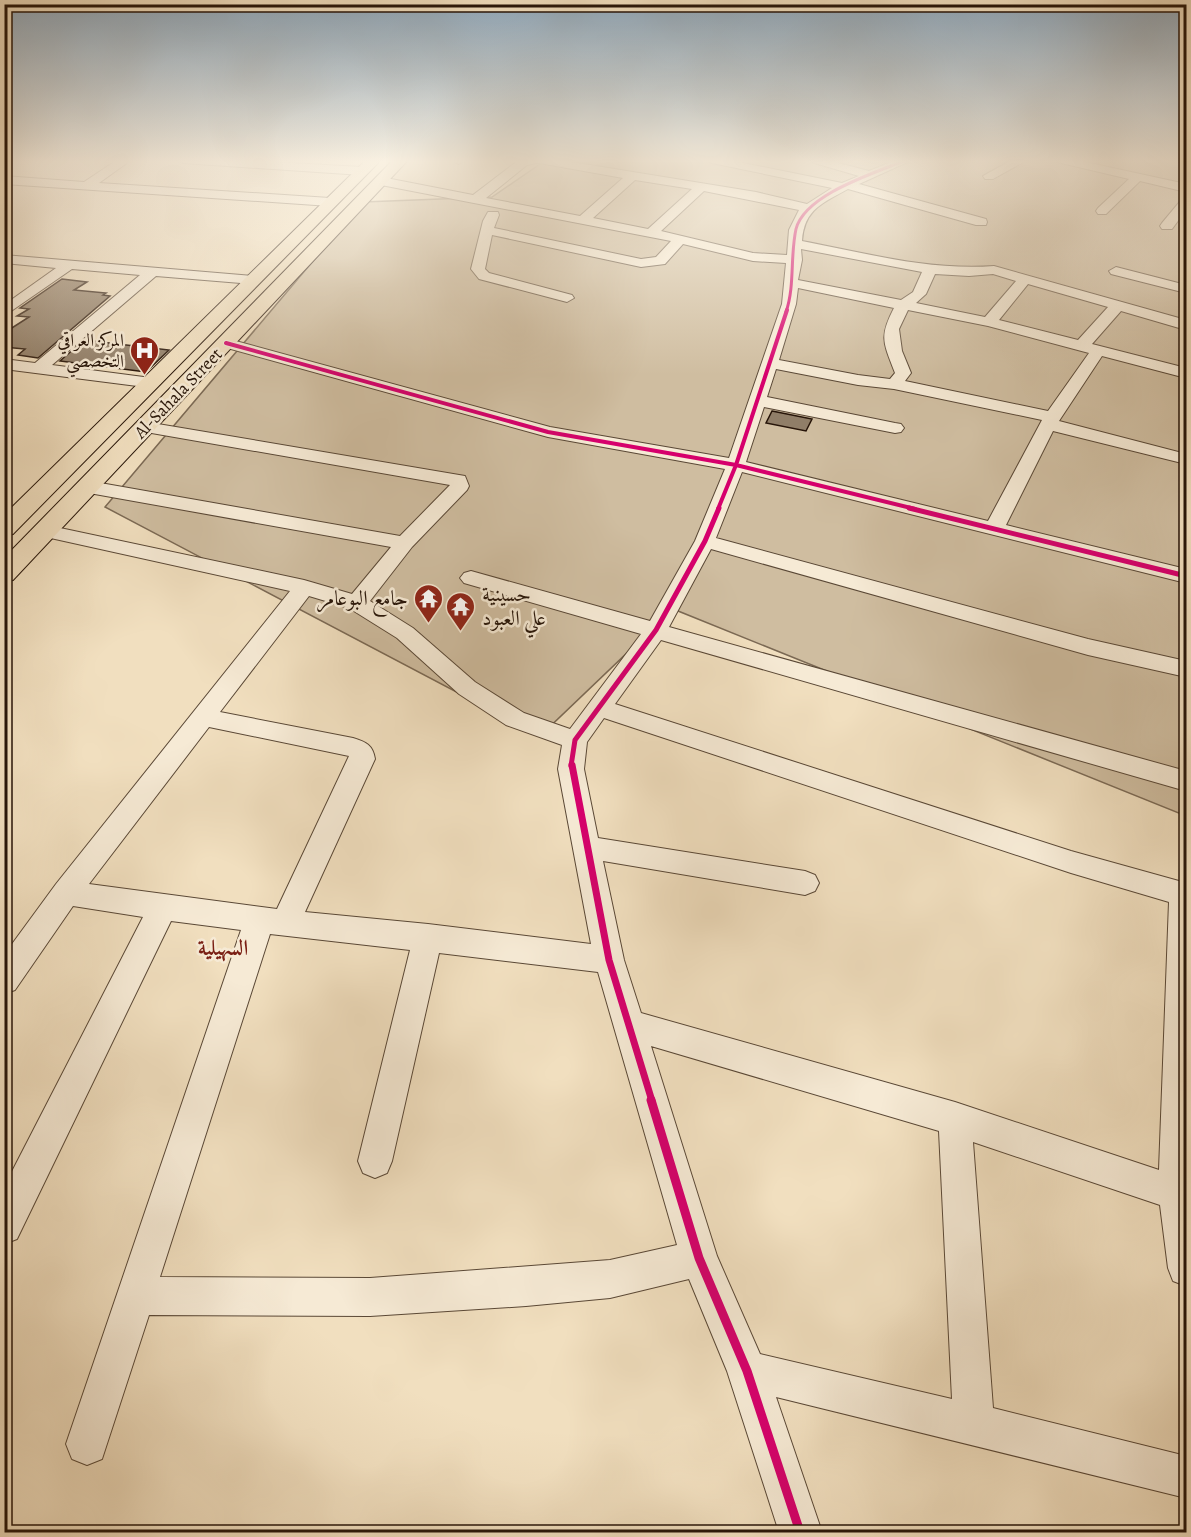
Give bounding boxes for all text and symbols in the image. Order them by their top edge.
place label: المركز العراقي التخصصي [58,328,124,378]
hospital icon: المركز العراقي التخصصي [129,334,161,376]
street label: Al-Sahala Street [128,342,228,444]
place label: حسينية علي العبود [482,580,546,638]
temple icon: جامع البوعامر [413,582,445,624]
place label: جامع البوعامر [317,584,408,617]
temple icon: حسينية علي العبود [445,590,477,632]
district label: السهيلية [198,933,248,963]

